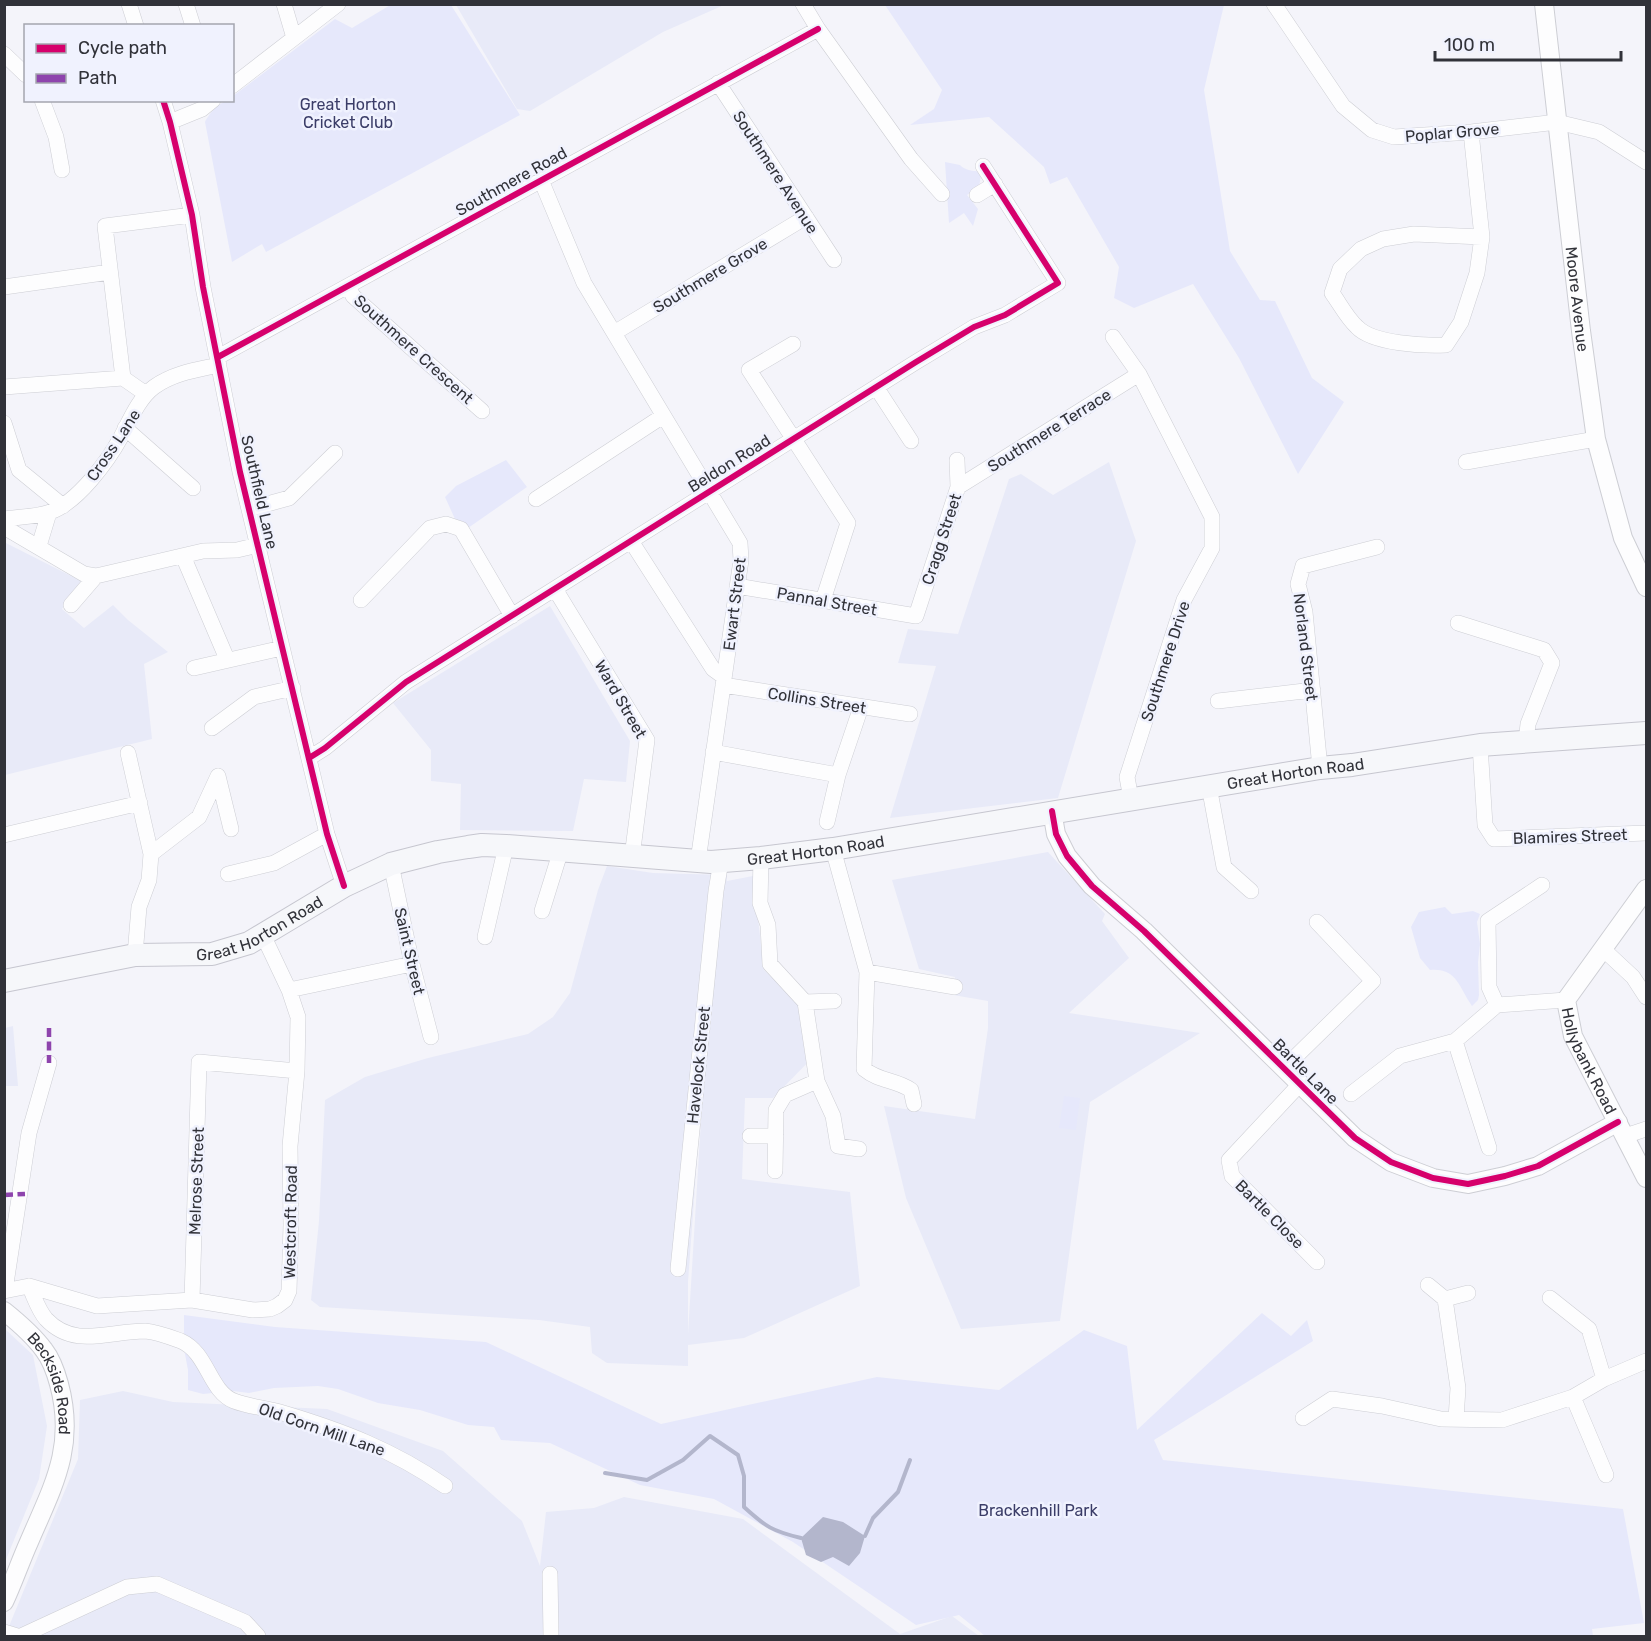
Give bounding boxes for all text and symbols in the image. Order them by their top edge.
legend [24,24,234,102]
scale bar [1435,24,1621,62]
text: 100 m [1444,34,1495,56]
text: Cycle path [78,37,167,59]
text: Path [78,67,117,89]
park label: Great Horton Cricket Club [300,95,396,132]
street label: Southmere Avenue [729,107,822,237]
street label: Poplar Grove [1404,119,1500,146]
street label: Southmere Road [452,143,570,220]
street label: Southmere Grove [650,234,771,317]
street label: Moore Avenue [1562,246,1593,353]
street label: Southmere Crescent [350,291,477,408]
street label: Southmere Terrace [984,385,1114,476]
street label: Cross Lane [82,406,144,485]
street label: Beldon Road [684,431,774,496]
street label: Southfield Lane [237,433,282,551]
street label: Cragg Street [918,491,965,587]
street label: Ewart Street [719,557,750,652]
street label: Pannal Street [775,583,878,620]
street label: Norland Street [1289,592,1322,702]
street label: Southmere Drive [1137,599,1194,724]
street label: Ward Street [591,657,651,742]
street label: Collins Street [766,683,868,718]
street label: Great Horton Road [1226,754,1366,793]
street label: Blamires Street [1512,825,1628,848]
street label: Great Horton Road [746,832,886,869]
street label: Great Horton Road [196,892,326,964]
street label: Saint Street [390,906,429,996]
street label: Havelock Street [683,1005,714,1125]
street label: Hollybank Road [1558,1006,1620,1117]
street label: Bartle Lane [1269,1035,1342,1108]
street label: Melrose Street [185,1127,208,1235]
street label: Westcroft Road [280,1165,301,1279]
street label: Bartle Close [1231,1176,1308,1253]
street label: Beckside Road [23,1328,74,1435]
street label: Old Corn Mill Lane [256,1399,388,1460]
park label: Brackenhill Park [978,1501,1098,1520]

